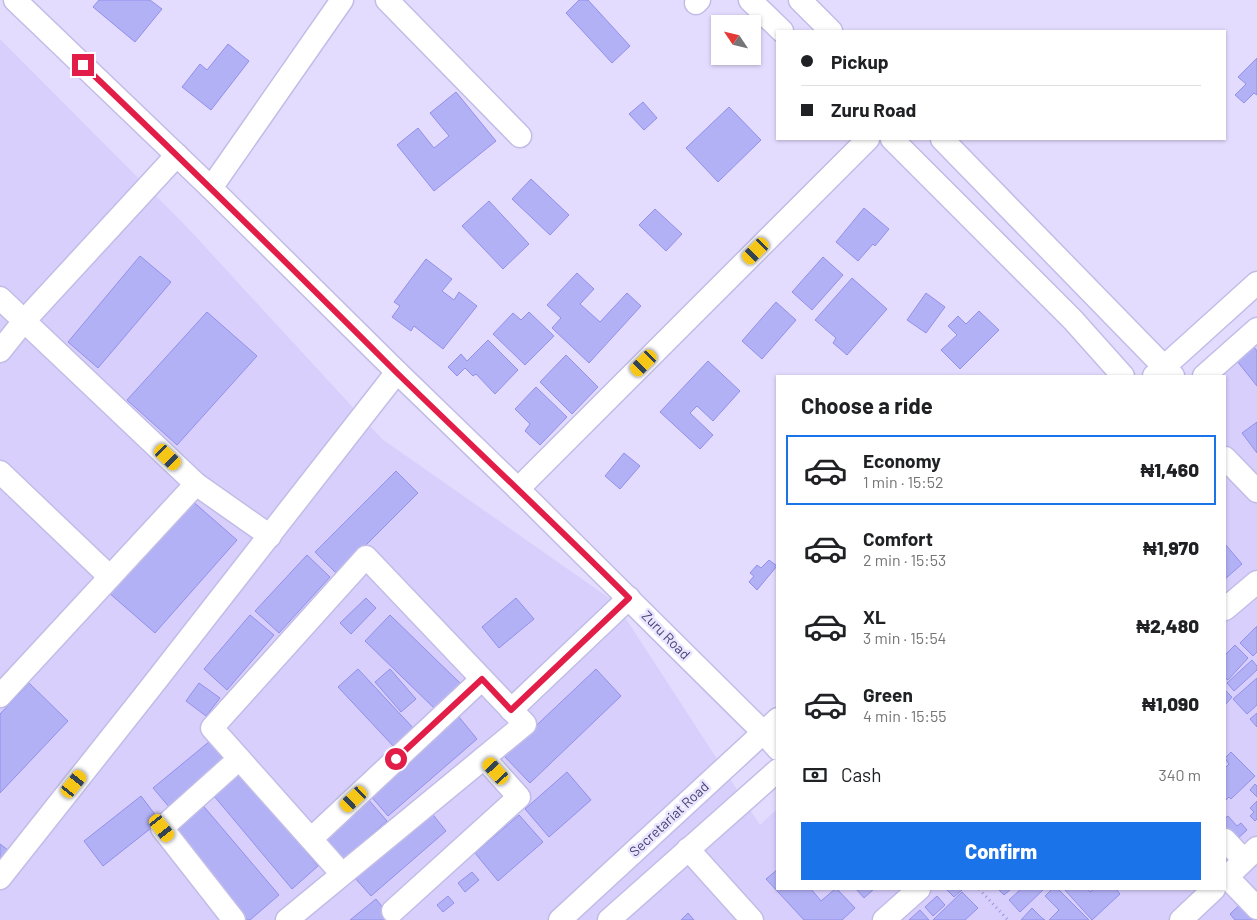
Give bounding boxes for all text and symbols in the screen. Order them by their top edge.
north arrow [711,15,761,65]
map controls [711,15,761,65]
text: Pickup [831,50,889,73]
route end [72,54,94,76]
text: Zuru Road [831,98,916,121]
car [740,235,771,267]
car [628,347,659,379]
text: Choose a ride [801,392,933,418]
car [151,441,184,473]
icon: car [803,448,848,493]
text: Economy [863,449,941,472]
text: ₦1,460 [1140,458,1199,481]
text: 1 min · 15:52 [863,472,944,491]
icon: car [803,526,848,571]
text: Comfort [863,527,933,550]
text: ₦1,970 [1143,536,1199,559]
text: 2 min · 15:53 [863,550,946,569]
icon: car [803,604,848,649]
text: XL [863,605,886,628]
street label: Zuru Road [639,607,694,662]
text: ₦2,480 [1136,614,1199,637]
text: 3 min · 15:54 [863,628,946,647]
icon: car [803,682,848,727]
text: Green [863,683,913,706]
text: ₦1,090 [1142,692,1199,715]
text: 4 min · 15:55 [863,706,946,725]
route start [385,748,407,770]
car [480,755,511,787]
icon: cash [801,761,829,789]
text: Cash [841,763,882,786]
text: 340 m [1158,765,1201,784]
car [58,768,89,800]
street label: Secretariat Road [626,778,712,860]
car [337,783,370,815]
car [146,812,177,844]
button: Confirm [801,822,1201,880]

